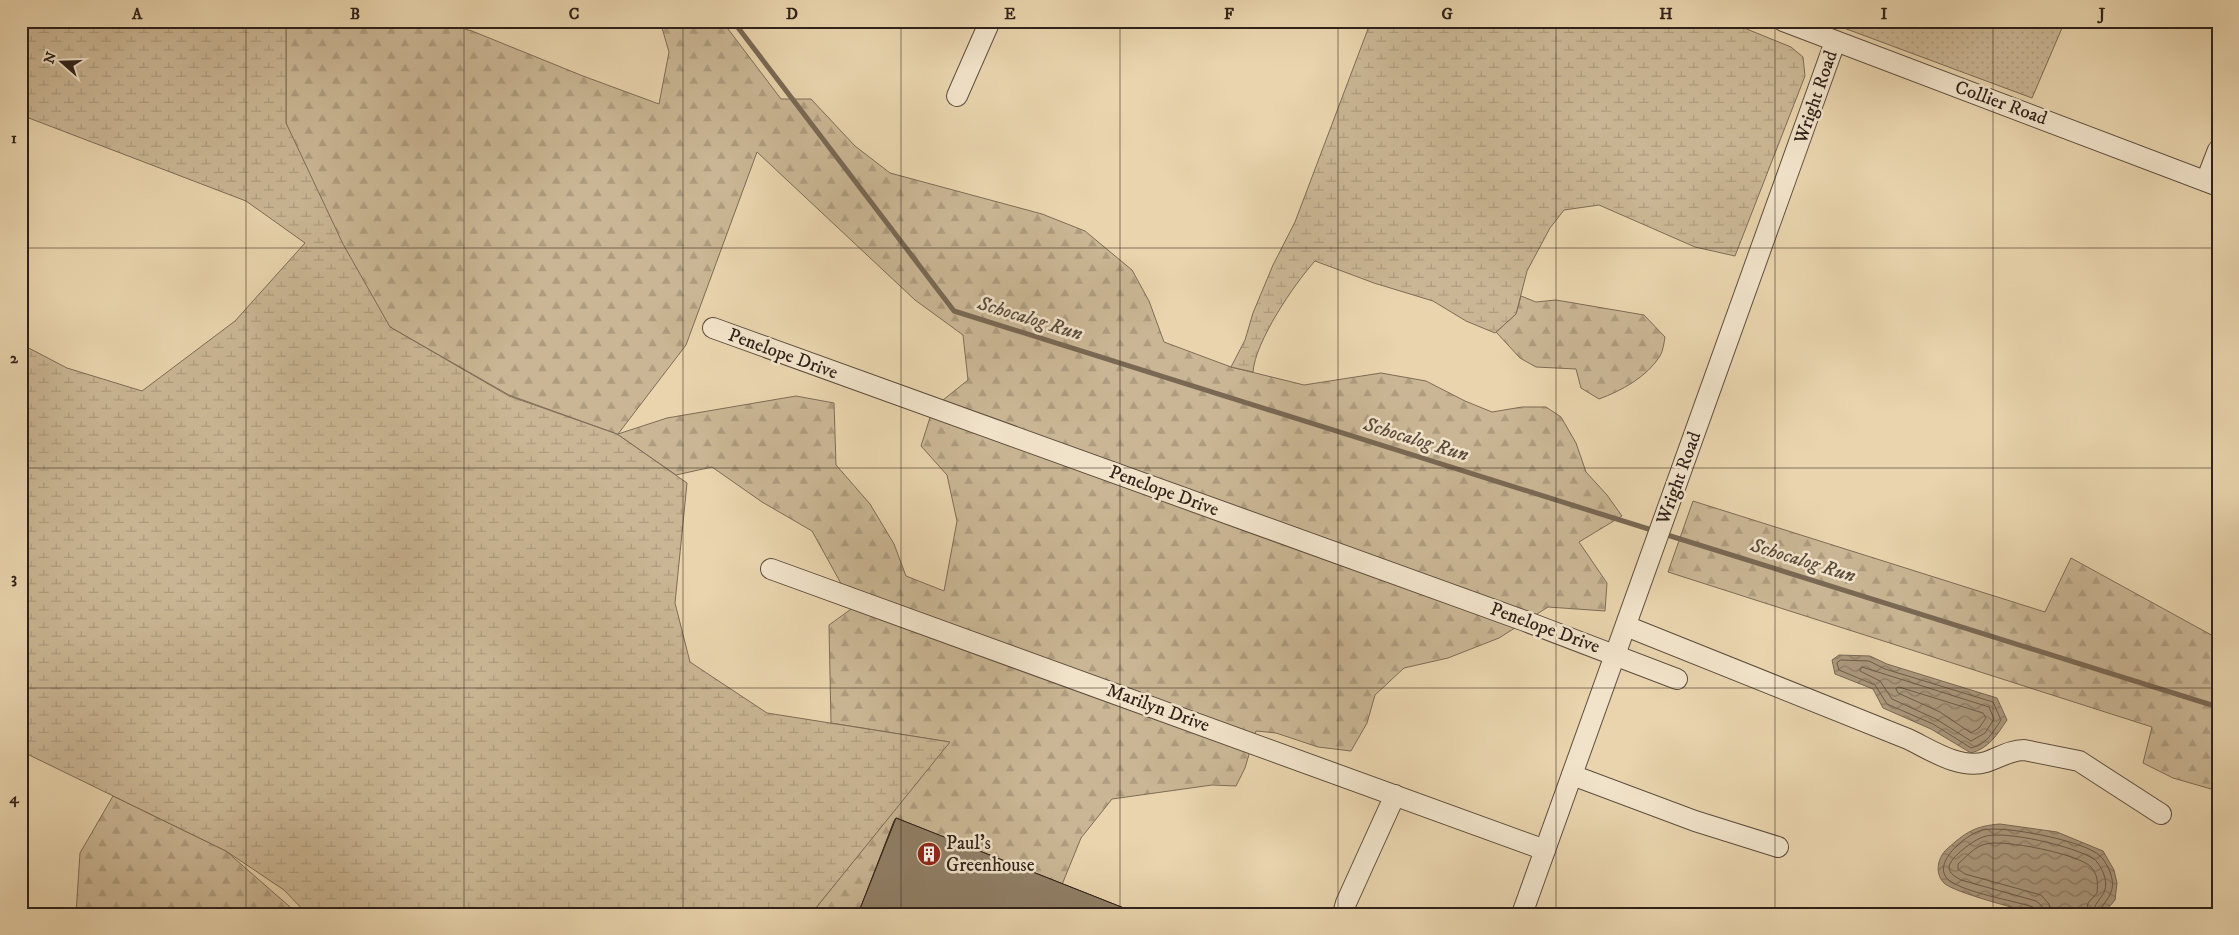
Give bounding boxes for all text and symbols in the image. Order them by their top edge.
text: A [131,4,143,24]
text: B [350,4,360,24]
text: C [569,4,579,24]
text: D [786,4,798,24]
text: E [1004,4,1016,24]
text: F [1224,4,1234,24]
text: G [1441,4,1453,24]
text: H [1659,4,1673,24]
text: I [1881,4,1888,24]
text: J [2097,4,2106,24]
north arrow [38,38,88,88]
street label: Wright Road [1789,47,1843,148]
text: N [40,49,61,66]
street label: Collier Road [1952,76,2051,130]
text: 1 [11,128,17,148]
water label: Schocalog Run [974,291,1086,347]
street label: Penelope Drive [725,324,841,385]
text: 2 [10,348,19,368]
water label: Schocalog Run [1360,412,1472,468]
street label: Wright Road [1651,428,1707,528]
street label: Penelope Drive [1106,461,1222,522]
water label: Schocalog Run [1747,533,1859,589]
text: 3 [11,568,17,588]
street label: Penelope Drive [1487,598,1603,659]
street label: Marilyn Drive [1103,679,1213,737]
text: 4 [8,788,19,808]
place label: Paul's Greenhouse [946,832,1035,877]
building icon: Paul's Greenhouse [916,841,942,867]

